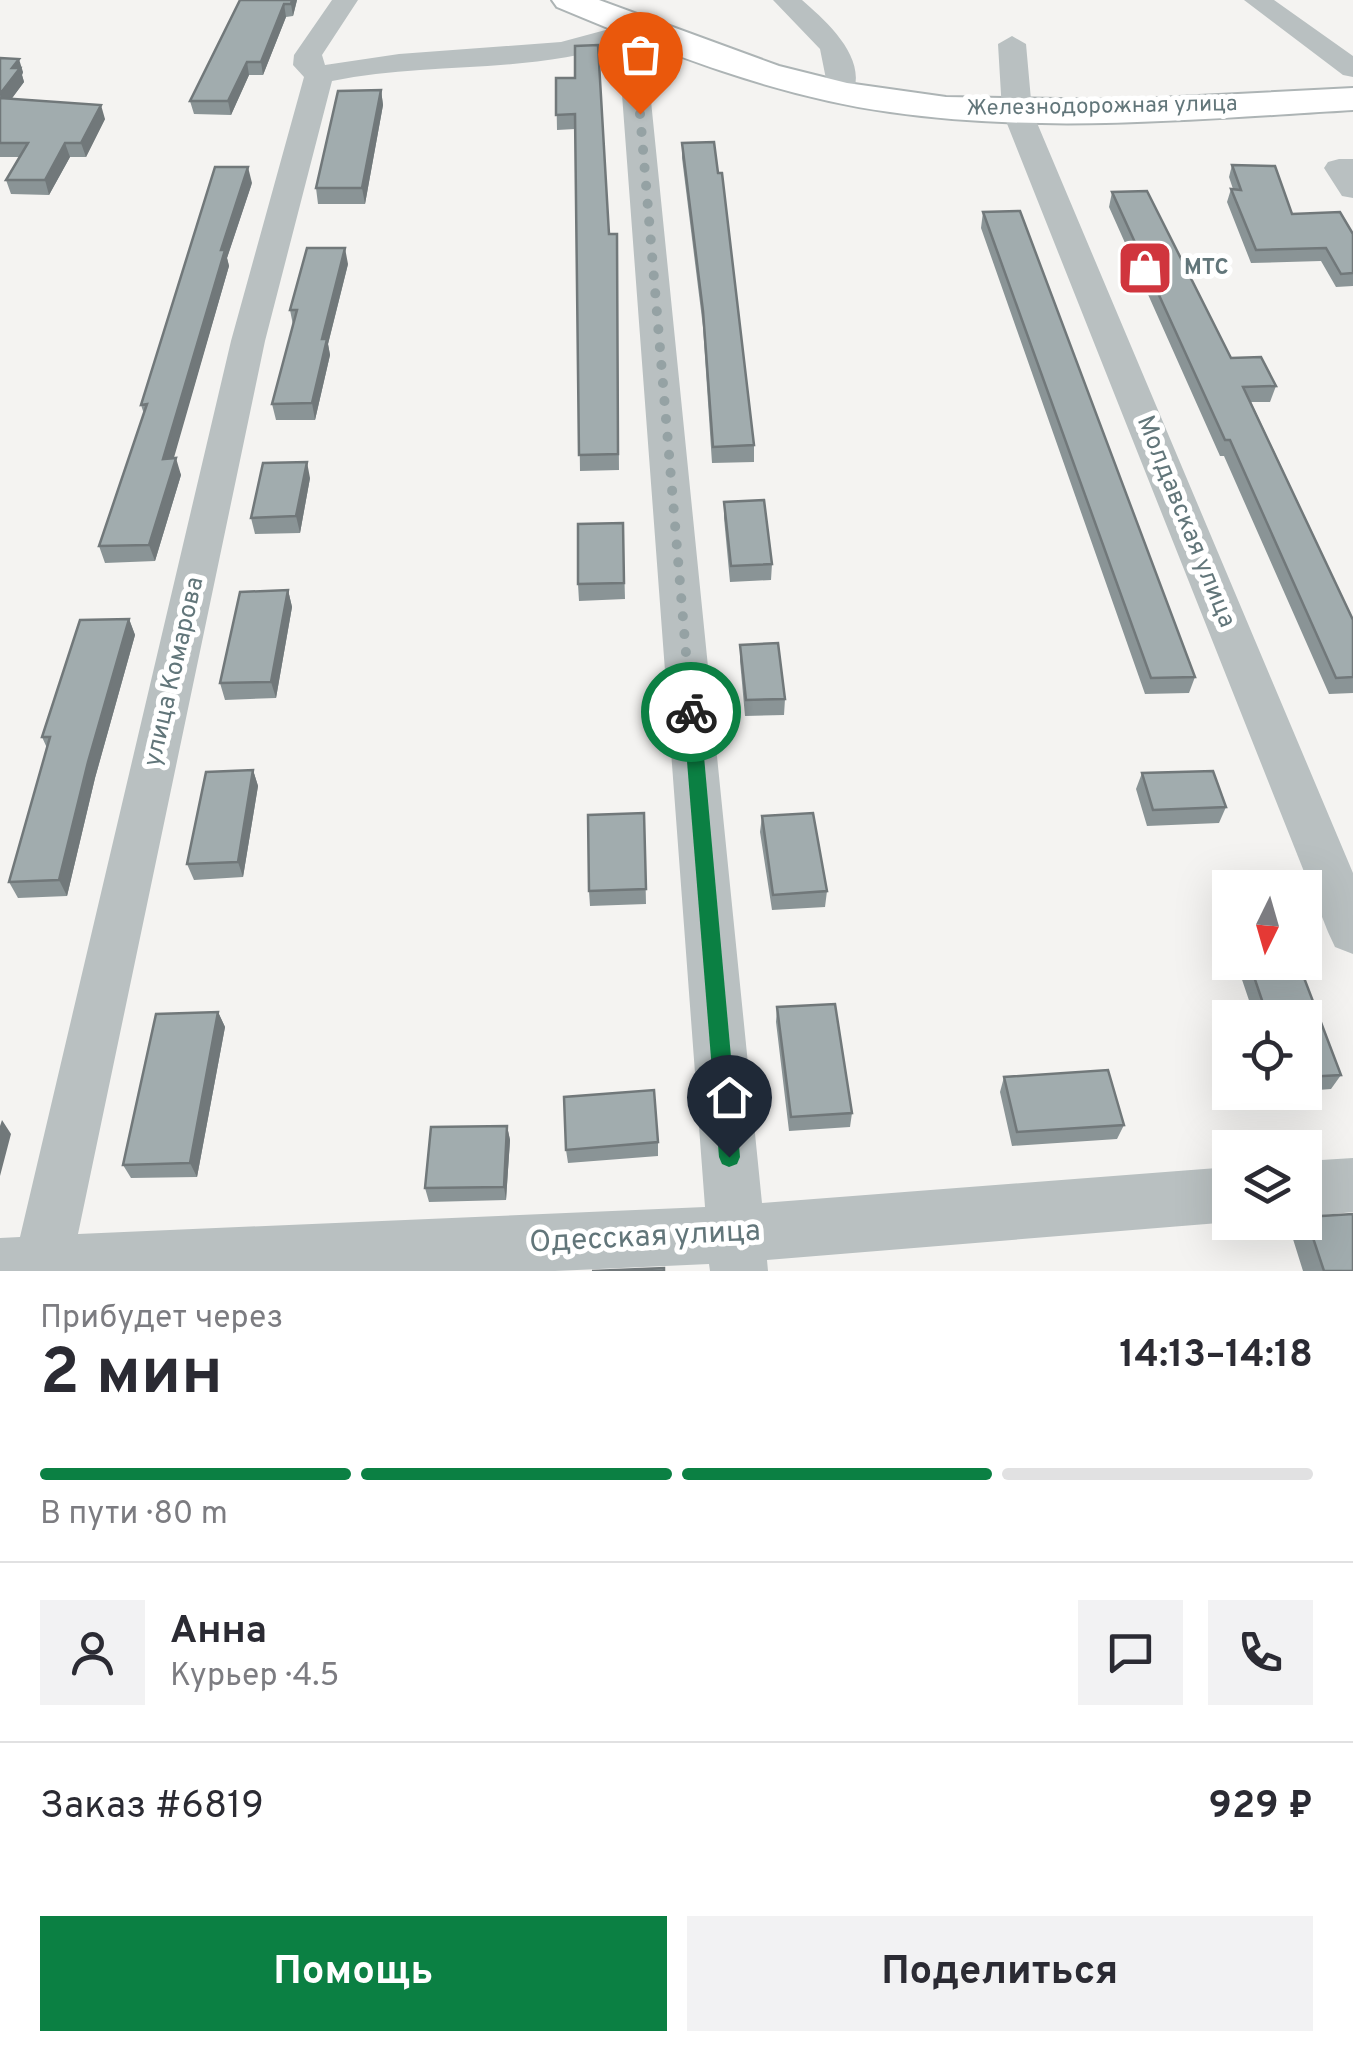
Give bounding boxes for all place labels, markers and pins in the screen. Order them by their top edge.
pin [598,12,683,115]
shop icon: МТС [1115,238,1175,298]
place label: МТС [1184,255,1229,282]
pin [687,1055,772,1158]

